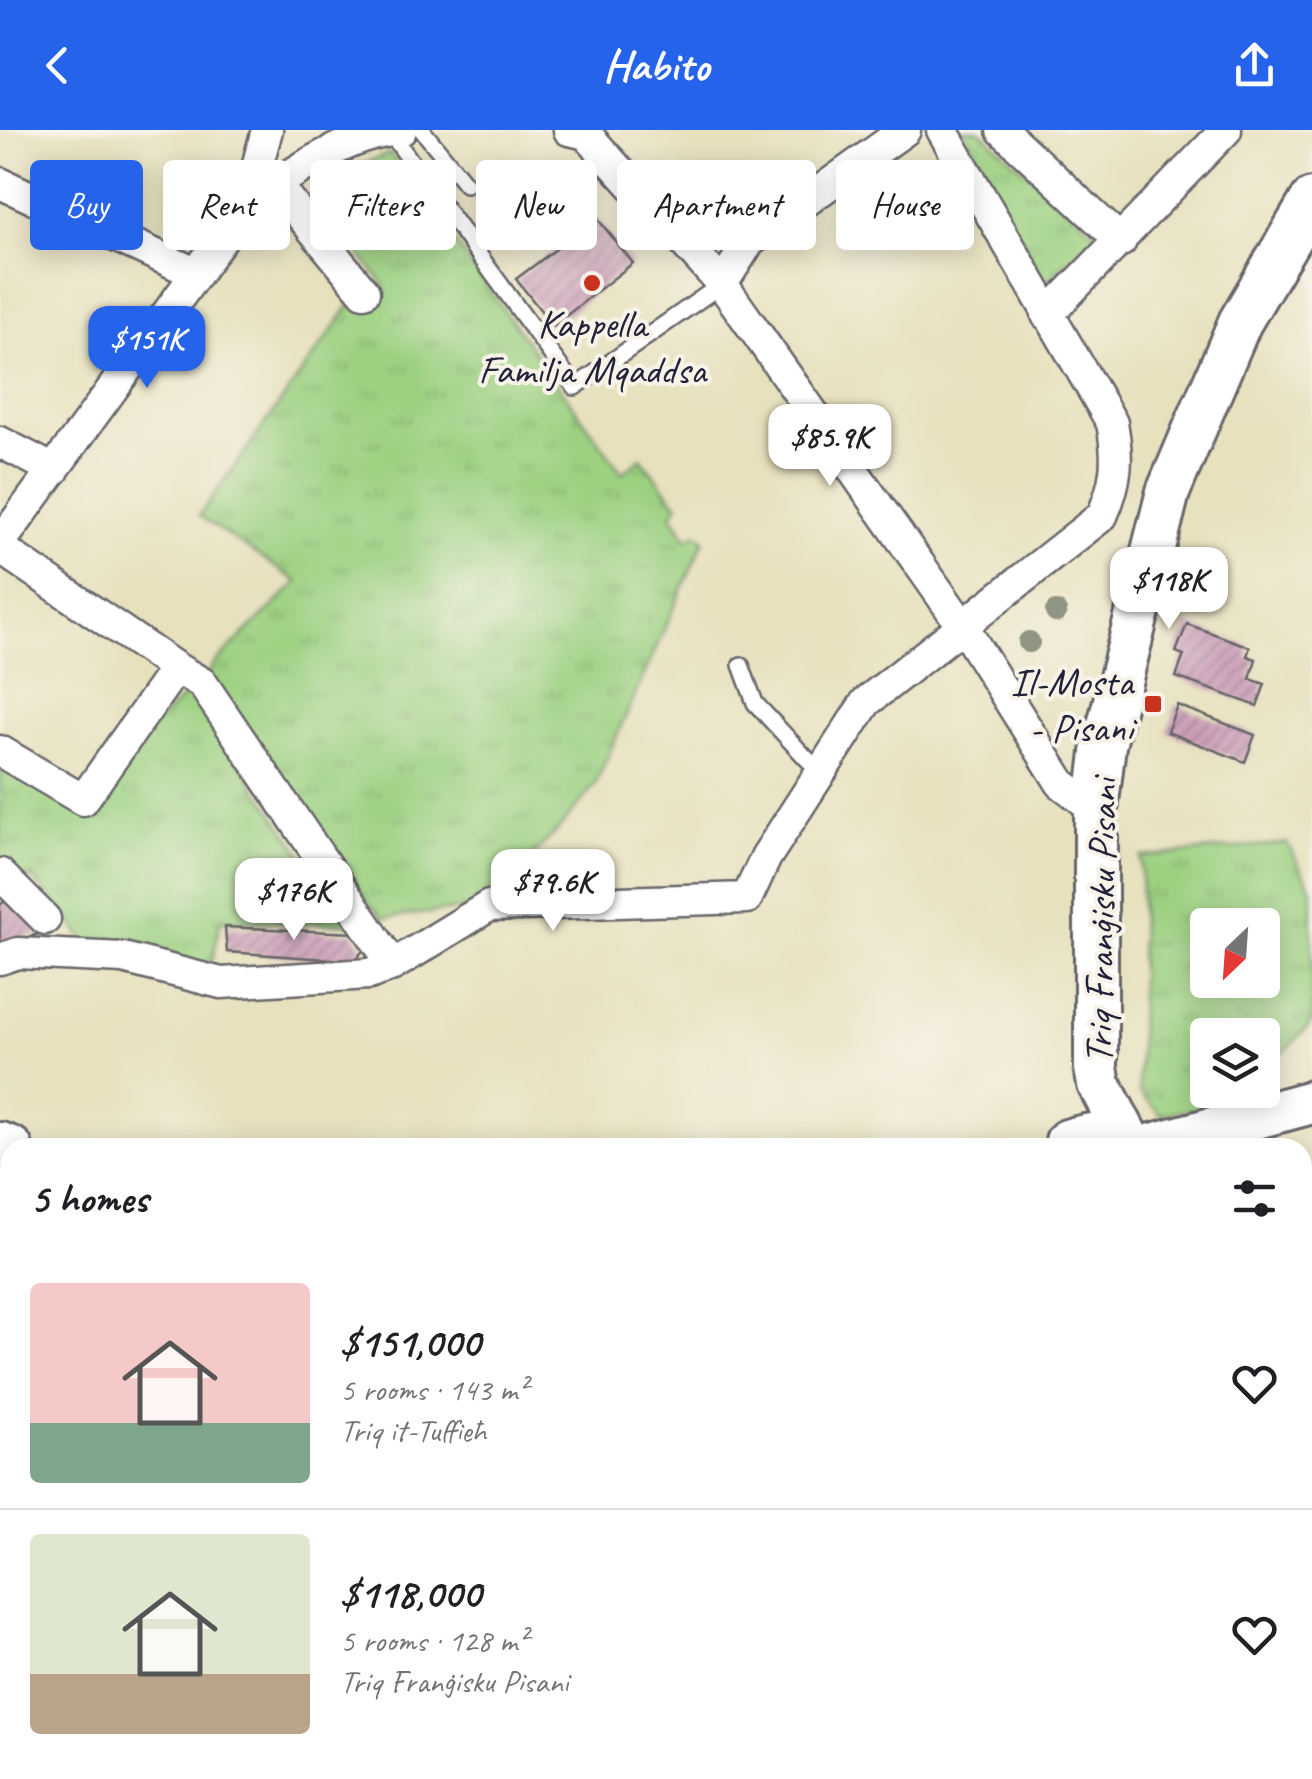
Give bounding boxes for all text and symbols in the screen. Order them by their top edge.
text: Habito [603,37,709,94]
icon: back [30,38,85,93]
icon: share [1227,38,1282,93]
chip: Buy [30,160,143,250]
chip: Rent [163,160,290,250]
chip: Filters [310,160,456,250]
chip: New [476,160,597,250]
chip: Apartment [617,160,816,250]
chip: House [836,160,974,250]
marker: Kappella Familja Mqaddsa [581,272,603,294]
place label: Kappella Familja Mqaddsa [478,299,709,395]
pin: $151K [77,306,217,391]
text: $151K [110,318,184,359]
pin: $85.9K [749,404,911,489]
text: $85.9K [790,416,870,457]
pin: $118K [1099,547,1239,632]
text: $118K [1132,559,1206,600]
place label: Il-Mosta - Pisani [1011,657,1138,753]
marker: Il-Mosta - Pisani [1142,693,1164,715]
street label: Triq Franġisku Pisani [1074,773,1129,1064]
pin: $79.6K [472,849,634,934]
pin: $176K [224,858,364,943]
text: $79.6K [513,861,593,902]
text: $176K [257,870,331,911]
north arrow [1190,908,1280,998]
map controls [1190,908,1280,1108]
button: layers [1190,1018,1280,1108]
icon: filters [1227,1171,1282,1226]
text: 5 homes [30,1172,148,1225]
text: $151,000 [340,1316,480,1369]
icon: home [110,1323,230,1443]
icon: heart [1227,1356,1282,1411]
text: 5 rooms · 143 m² [340,1369,527,1410]
text: Triq it-Tuffieħ [340,1410,486,1451]
text: $118,000 [340,1567,481,1620]
icon: home [110,1574,230,1694]
icon: heart [1227,1607,1282,1662]
text: 5 rooms · 128 m² [340,1620,527,1661]
text: Triq Franġisku Pisani [340,1661,569,1702]

